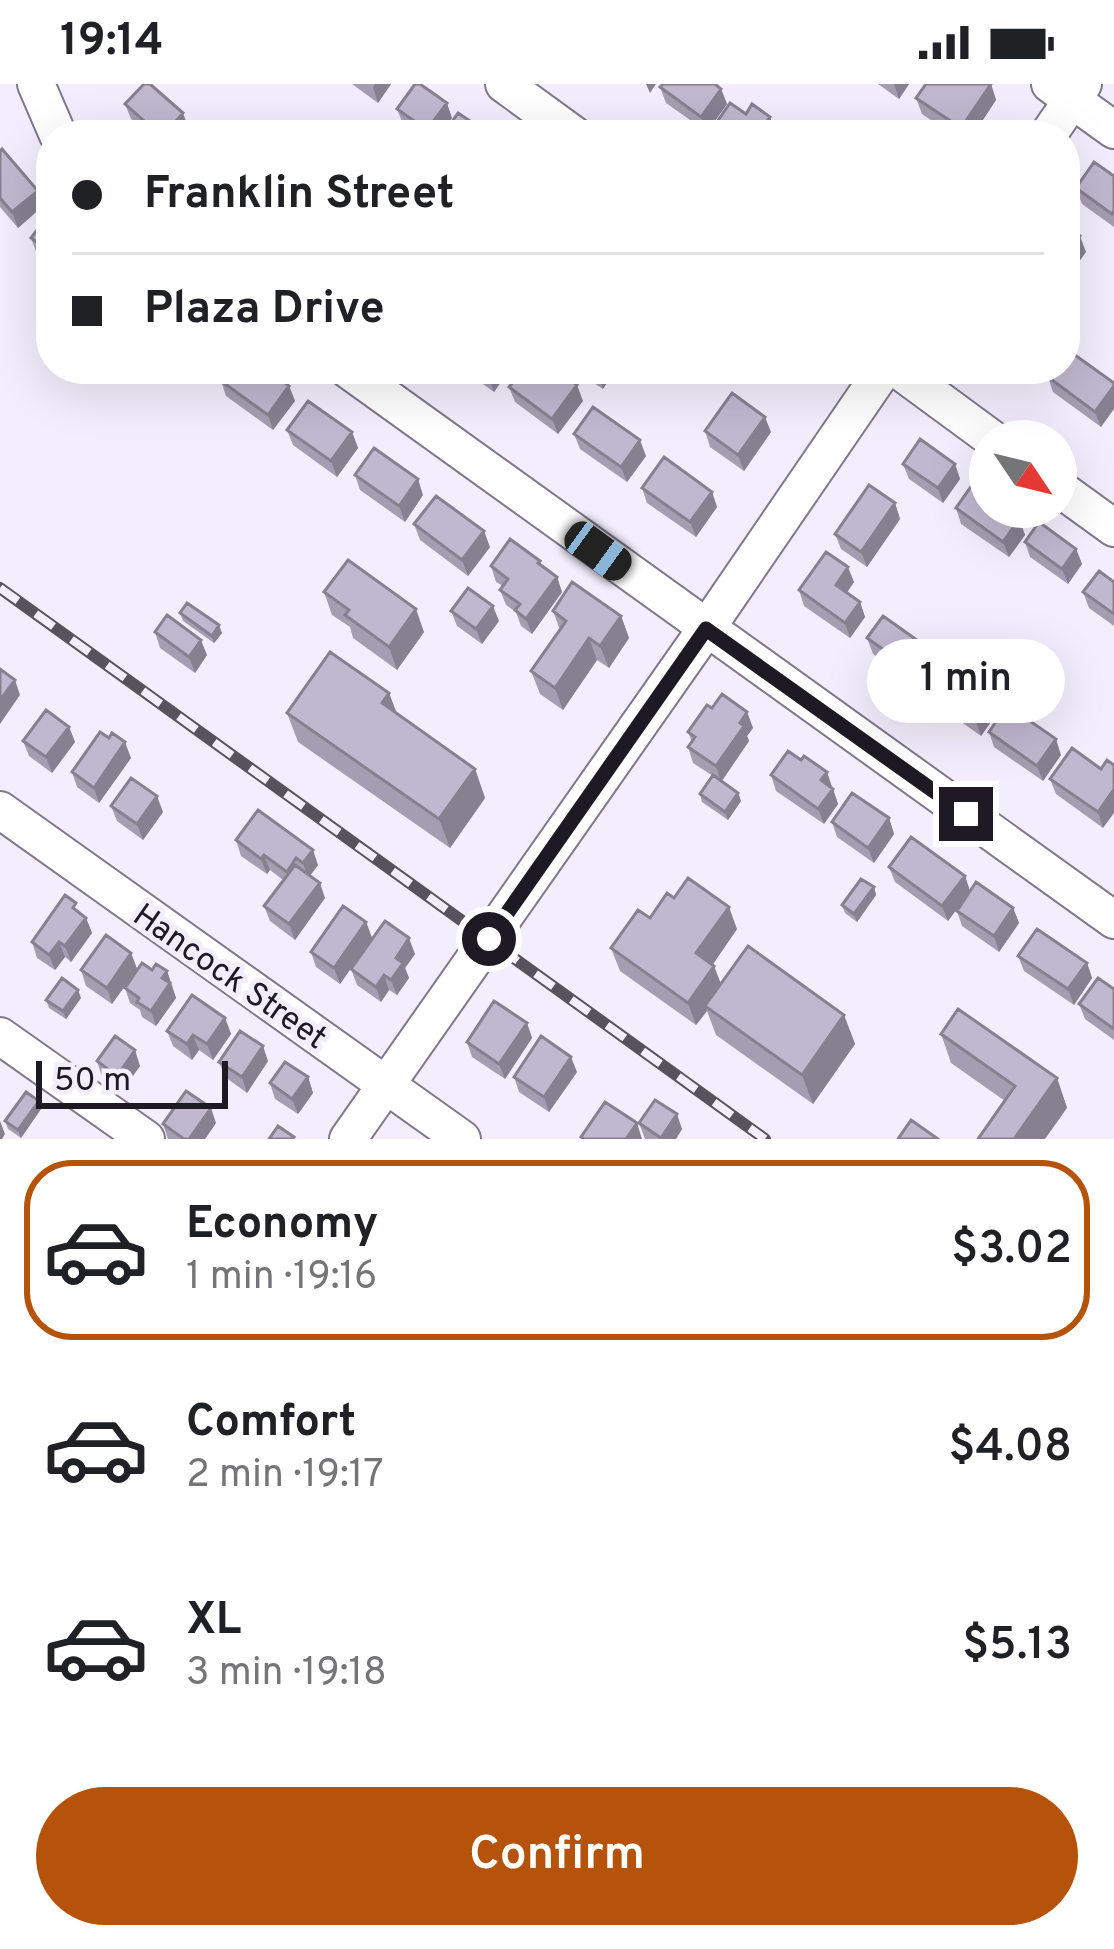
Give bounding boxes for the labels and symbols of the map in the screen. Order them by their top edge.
north arrow [969,420,1077,528]
car [558,515,638,587]
callout: 1 min [867,640,1065,724]
route end [939,787,993,841]
street label: Hancock Street [124,896,334,1061]
route start [462,912,516,966]
scale bar [36,1055,228,1108]

